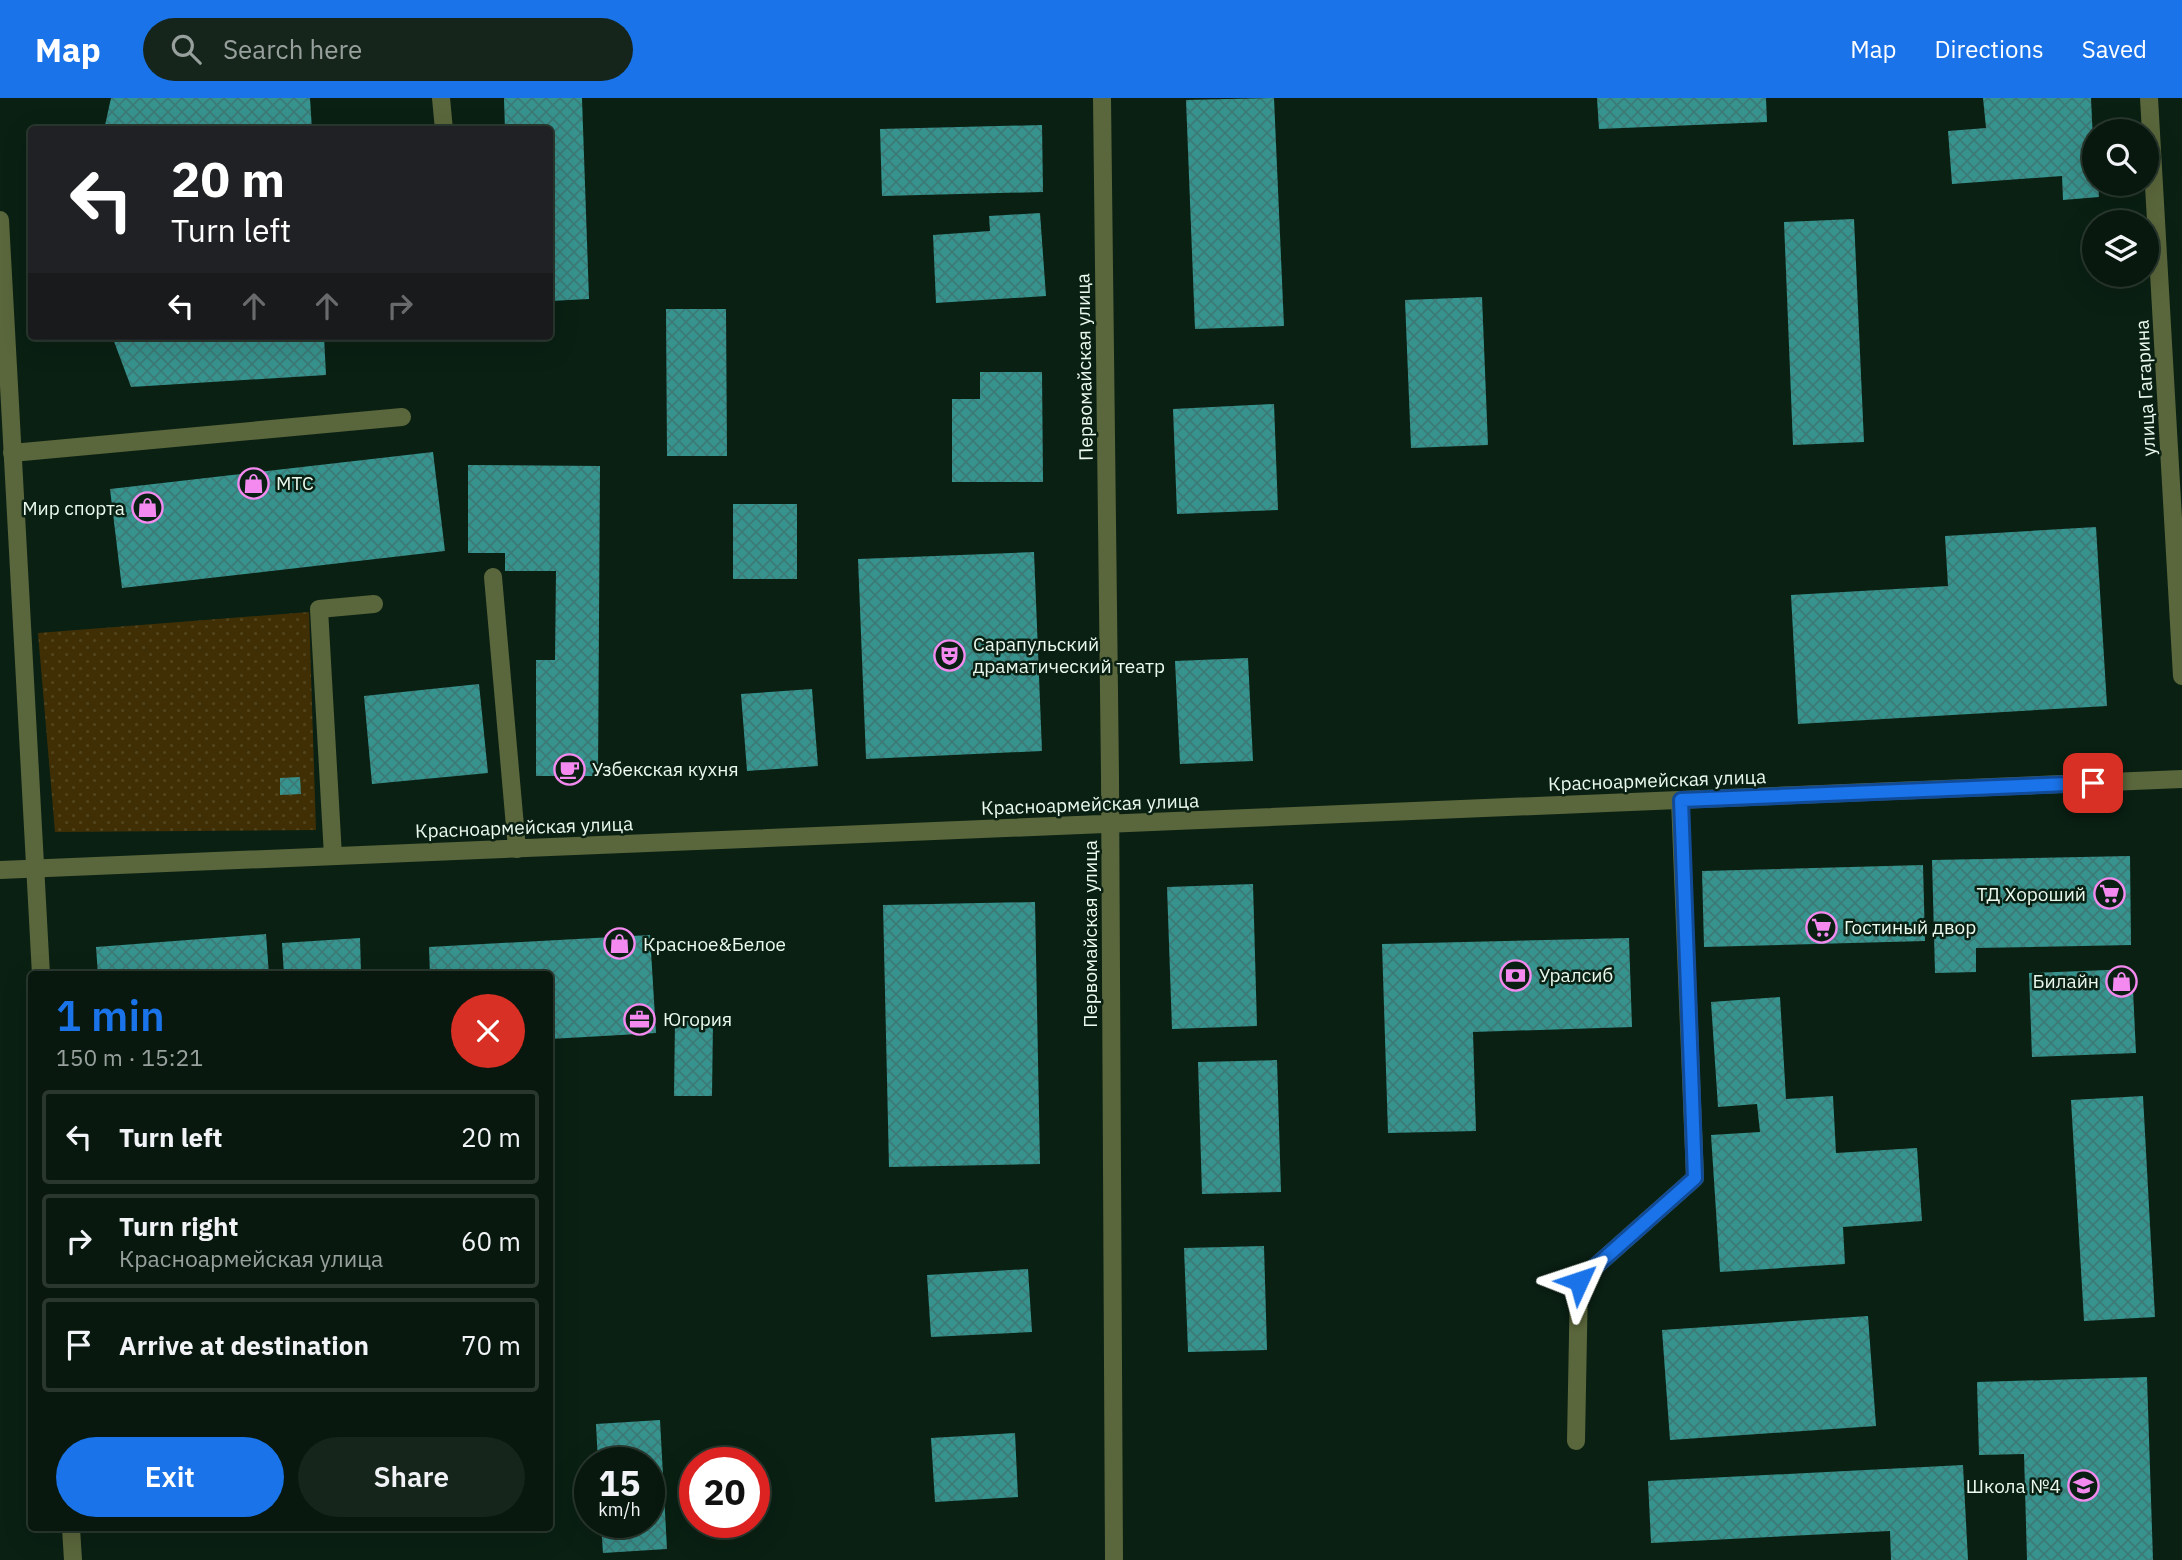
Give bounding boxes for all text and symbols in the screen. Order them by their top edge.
search box [143,18,633,81]
text: Map [35,28,101,71]
icon: search [167,30,205,68]
text: Search here [223,32,362,66]
text: Map [1850,33,1896,65]
text: Directions [1934,33,2044,65]
text: Saved [2082,33,2147,65]
map controls [2082,119,2159,287]
button: search [2082,119,2159,196]
text: 20 m [171,147,285,210]
icon: left [56,154,147,245]
text: Turn left [171,209,291,251]
button: layers [2082,210,2159,287]
street label: Первомайская улица [1070,273,1098,461]
icon: left [162,287,200,325]
icon: ahead [235,287,273,325]
icon: ahead [308,287,346,325]
icon: right [381,287,419,325]
street label: улица Гагарина [2129,319,2161,457]
shop icon: МТС [236,466,270,500]
place label: МТС [276,471,314,495]
shop icon: Мир спорта [131,491,165,525]
place label: Мир спорта [22,496,125,520]
place label: Сарапульский драматический театр [973,632,1165,678]
theatre icon: Сарапульский драматический театр [933,638,967,672]
cafe icon: Узбекская кухня [552,752,586,786]
pin [2063,753,2123,813]
place label: Узбекская кухня [592,757,739,781]
street label: Красноармейская улица [1547,764,1767,796]
icon: arrive [2074,764,2112,802]
street label: Красноармейская улица [980,788,1200,820]
street label: Красноармейская улица [414,811,634,843]
street label: Первомайская улица [1078,840,1102,1028]
supermarket icon: ТД Хороший [2092,877,2126,911]
place label: ТД Хороший [1976,882,2086,906]
supermarket icon: Гостиный двор [1804,910,1838,944]
place label: Гостиный двор [1844,915,1976,939]
shop icon: Красное&Белое [603,927,637,961]
place label: Красное&Белое [643,932,786,956]
bank icon: Уралсиб [1499,958,1533,992]
place label: Уралсиб [1539,963,1613,987]
shop icon: Билайн [2105,964,2139,998]
place label: Билайн [2033,969,2099,993]
text: 1 min [56,988,165,1043]
button: close [451,994,525,1068]
office icon: Югория [623,1002,657,1036]
place label: Югория [663,1007,732,1031]
text: 150 m · 15:21 [56,1042,203,1072]
icon: left [60,1118,98,1156]
text: Turn left [119,1120,222,1154]
text: 20 m [461,1120,521,1154]
text: Turn right [119,1209,238,1243]
icon: right [60,1222,98,1260]
text: 60 m [461,1224,521,1258]
text: Красноармейская улица [119,1243,383,1273]
position arrow [1542,1244,1616,1318]
icon: arrive [60,1326,98,1364]
text: Arrive at destination [119,1328,369,1362]
text: 70 m [461,1328,521,1362]
button: Exit [56,1437,284,1517]
button: Share [298,1437,525,1517]
speed limit sign: 20 [679,1447,770,1538]
text: 15 [598,1460,641,1506]
school or university icon: Школа №4 [2067,1469,2101,1503]
place label: Школа №4 [1966,1474,2061,1498]
text: km/h [598,1498,641,1521]

